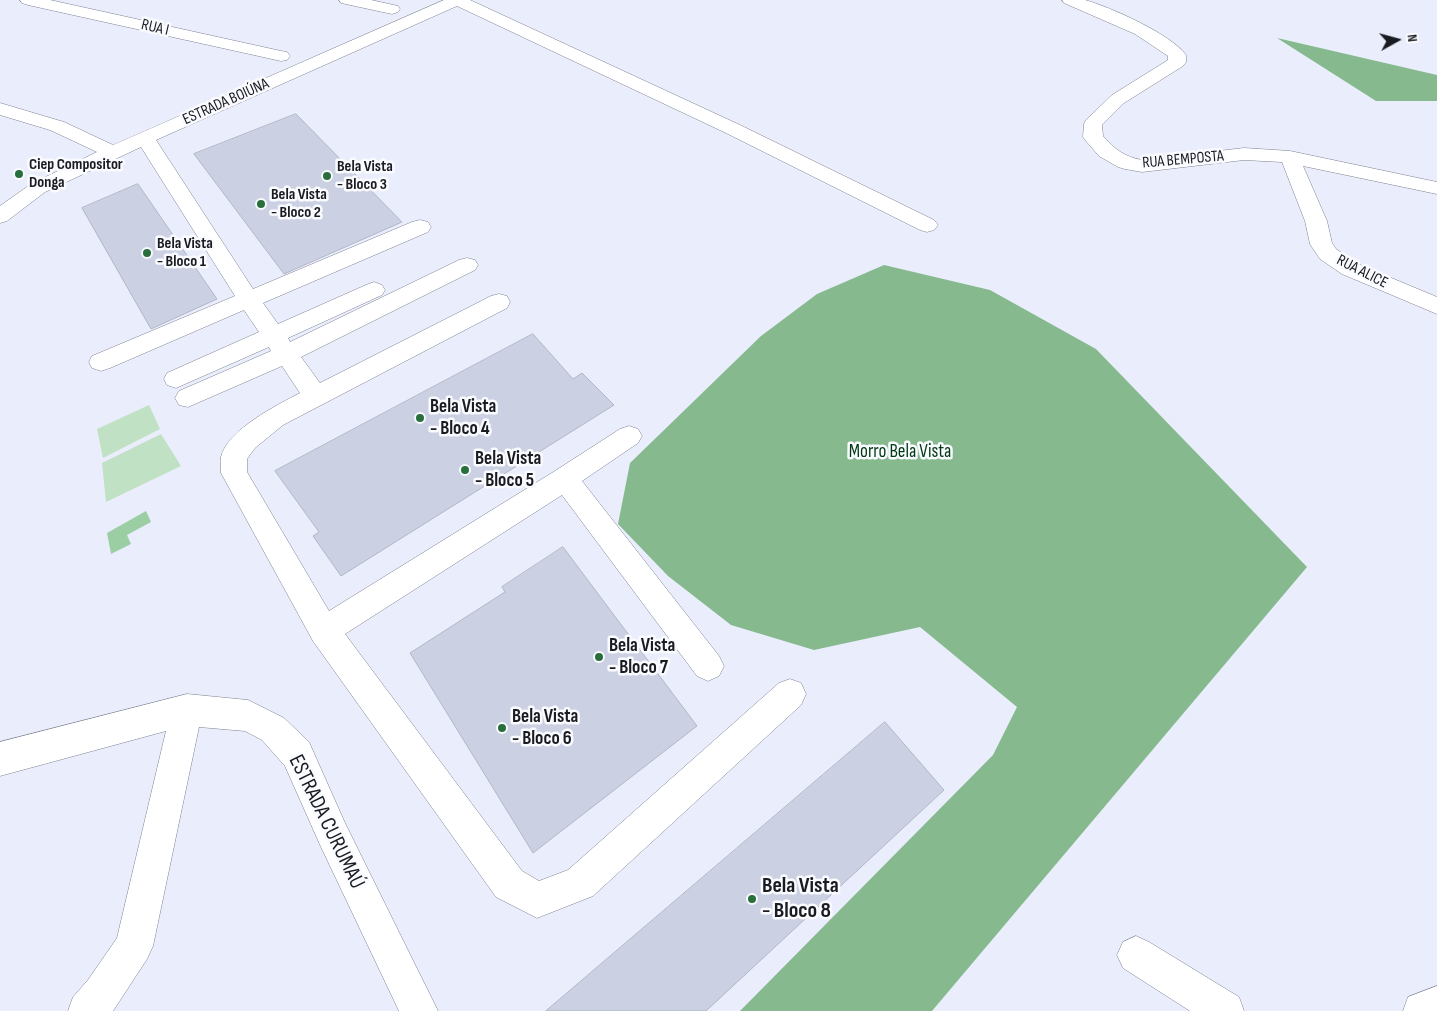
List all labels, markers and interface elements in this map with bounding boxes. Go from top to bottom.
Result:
north arrow [1372,15,1422,65]
street label: RUA I [139,16,171,40]
text: N [1403,33,1421,43]
street label: ESTRADA BOIÚNA [180,74,272,130]
street label: RUA BEMPOSTA [1141,147,1225,173]
place label: Ciep Compositor Donga [29,155,123,193]
place label: Bela Vista - Bloco 3 [337,157,393,195]
marker: Ciep Compositor Donga [13,168,25,180]
marker: Bela Vista - Bloco 3 [321,170,333,182]
place label: Bela Vista - Bloco 2 [271,185,327,223]
marker: Bela Vista - Bloco 2 [255,198,267,210]
place label: Bela Vista - Bloco 1 [157,234,213,272]
marker: Bela Vista - Bloco 1 [141,247,153,259]
street label: RUA ALICE [1333,251,1391,293]
place label: Bela Vista - Bloco 4 [430,396,496,440]
marker: Bela Vista - Bloco 4 [414,412,426,424]
park label: Morro Bela Vista [849,441,951,463]
place label: Bela Vista - Bloco 5 [475,448,541,492]
marker: Bela Vista - Bloco 5 [459,464,471,476]
place label: Bela Vista - Bloco 7 [609,635,675,679]
marker: Bela Vista - Bloco 7 [593,651,605,663]
place label: Bela Vista - Bloco 6 [512,706,578,750]
marker: Bela Vista - Bloco 6 [496,722,508,734]
street label: ESTRADA CURUMAÚ [282,751,370,893]
place label: Bela Vista - Bloco 8 [762,873,839,924]
marker: Bela Vista - Bloco 8 [746,893,758,905]

